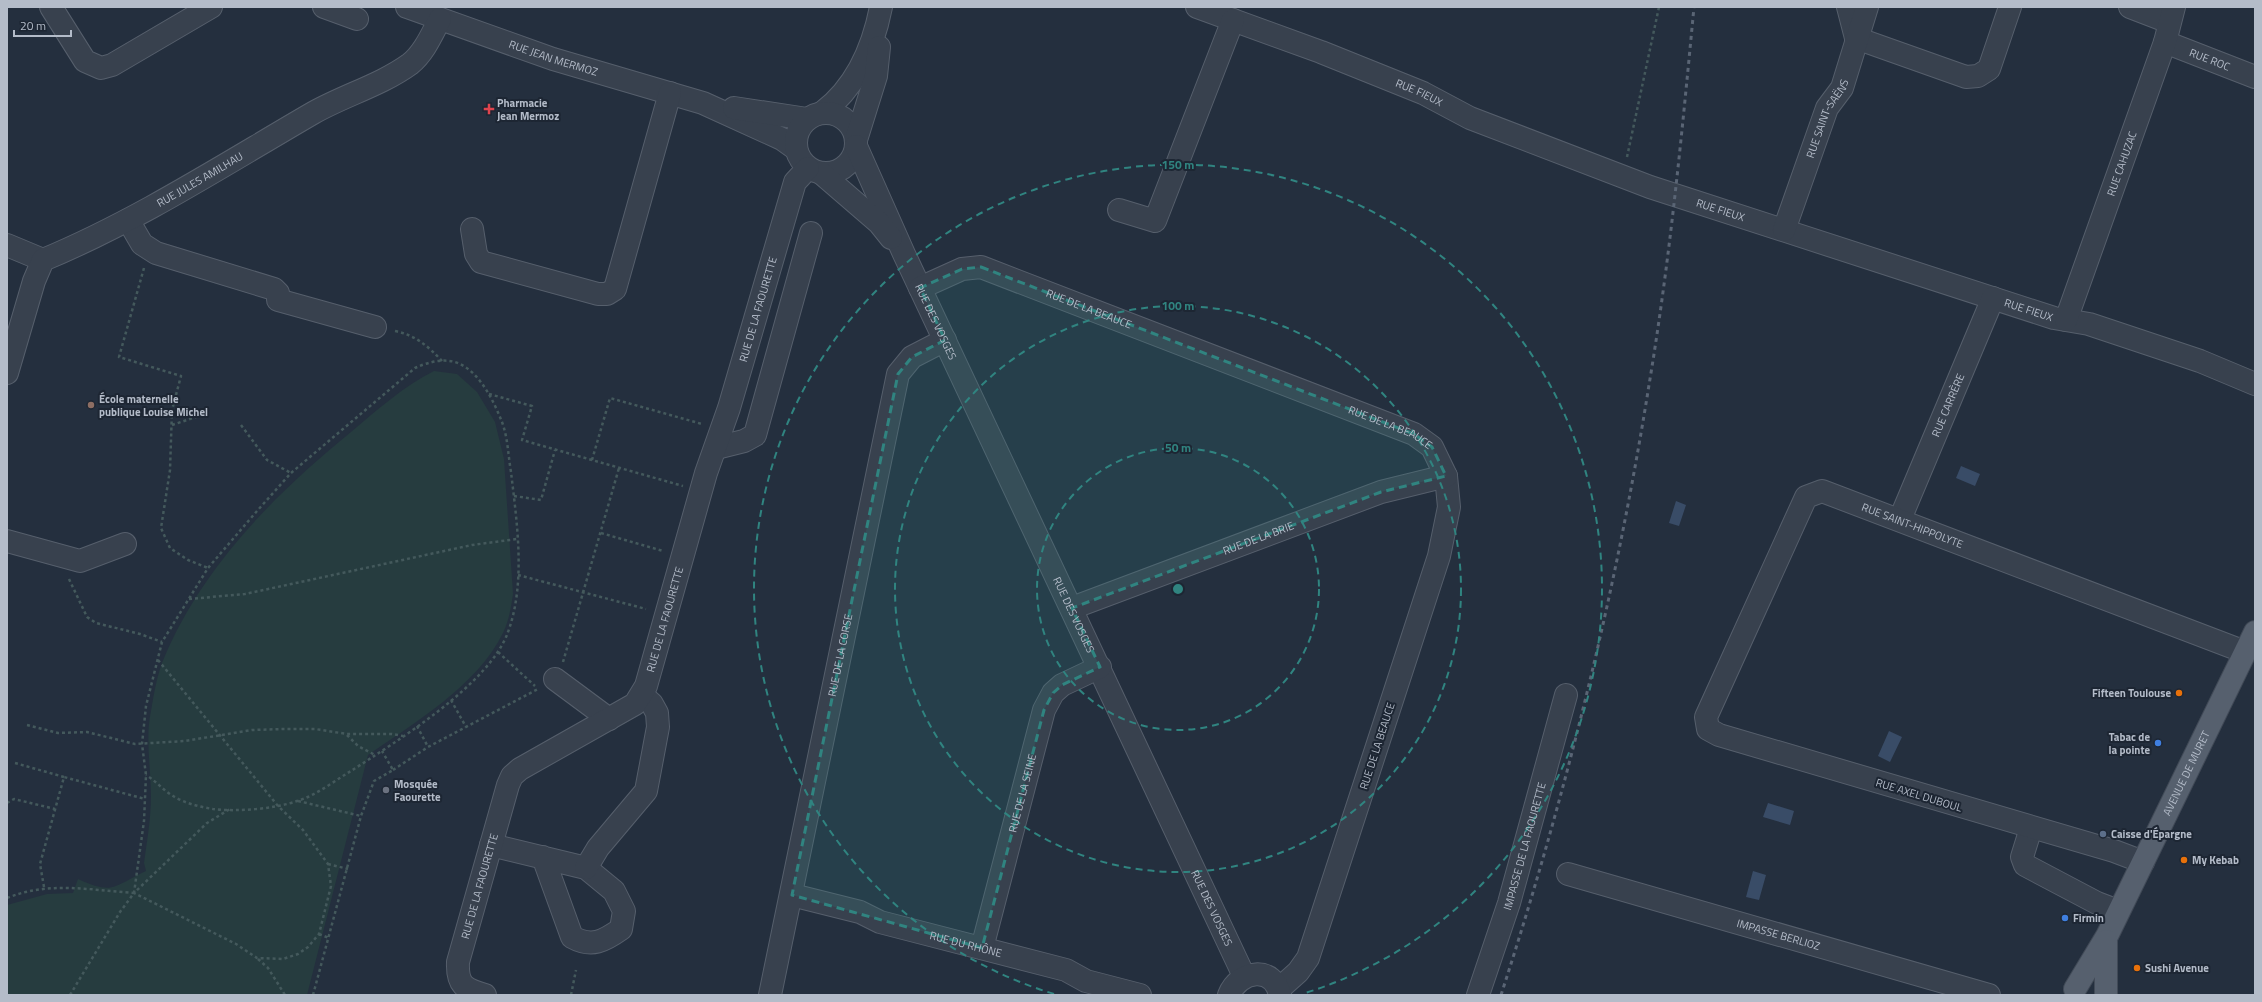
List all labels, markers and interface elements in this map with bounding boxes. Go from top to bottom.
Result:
scale bar [14,12,71,38]
text: 20 m [20,16,46,35]
street label: RUE JEAN MERMOZ [507,36,600,80]
street label: RUE ROC [2187,44,2232,75]
street label: RUE FIEUX [1393,75,1446,110]
street label: RUE SAINT-SAËNS [1802,77,1852,160]
place label: Pharmacie Jean Mermoz [497,95,559,124]
marker: Pharmacie Jean Mermoz [484,104,494,114]
street label: RUE CAHUZAC [2103,129,2141,198]
street label: RUE JULES AMILHAU [154,148,246,211]
text: 150 m [1162,155,1194,174]
street label: RUE FIEUX [1694,195,1747,225]
street label: RUE DE LA FAOURETTE [735,255,781,364]
street label: RUE DES VOSGES [911,281,961,362]
street label: RUE DE LA BEAUCE [1044,285,1134,332]
street label: RUE FIEUX [2002,294,2055,325]
text: 100 m [1162,296,1194,315]
street label: RUE CARRÈRE [1928,371,1968,439]
place label: École maternelle publique Louise Michel [99,391,208,420]
marker: École maternelle publique Louise Michel [86,400,96,410]
street label: RUE DE LA BEAUCE [1346,401,1436,453]
text: 50 m [1165,438,1191,457]
street label: RUE SAINT-HIPPOLYTE [1859,499,1966,552]
street label: RUE DE LA BRIE [1221,517,1296,559]
street label: RUE DE LA FAOURETTE [642,565,687,674]
street label: RUE DES VOSGES [1049,574,1099,655]
centre of rings [1171,582,1185,596]
street label: RUE DE LA CORSE [824,612,856,698]
place label: Fifteen Toulouse [2092,685,2171,701]
marker: Fifteen Toulouse [2174,688,2184,698]
street label: RUE DE LA BEAUCE [1355,700,1399,792]
street label: AVENUE DE MURET [2159,728,2214,818]
place label: Tabac de la pointe [2109,729,2150,758]
marker: Tabac de la pointe [2153,738,2163,748]
street label: RUE DE LA SEINE [1004,752,1040,834]
street label: RUE AXEL DUBOUL [1874,774,1965,816]
place label: Mosquée Faourette [394,776,441,805]
street label: IMPASSE DE LA FAOURETTE [1499,781,1550,912]
marker: Mosquée Faourette [381,785,391,795]
place label: Caisse d'Épargne [2111,826,2192,842]
marker: Caisse d'Épargne [2098,829,2108,839]
street label: RUE DE LA FAOURETTE [457,832,502,941]
place label: My Kebab [2192,852,2239,868]
marker: My Kebab [2179,855,2189,865]
street label: RUE DES VOSGES [1187,867,1237,949]
place label: Firmin [2073,910,2104,926]
marker: Firmin [2060,913,2070,923]
street label: IMPASSE BERLIOZ [1735,915,1822,954]
street label: RUE DU RHÔNE [928,927,1004,961]
place label: Sushi Avenue [2145,960,2209,976]
marker: Sushi Avenue [2132,963,2142,973]

